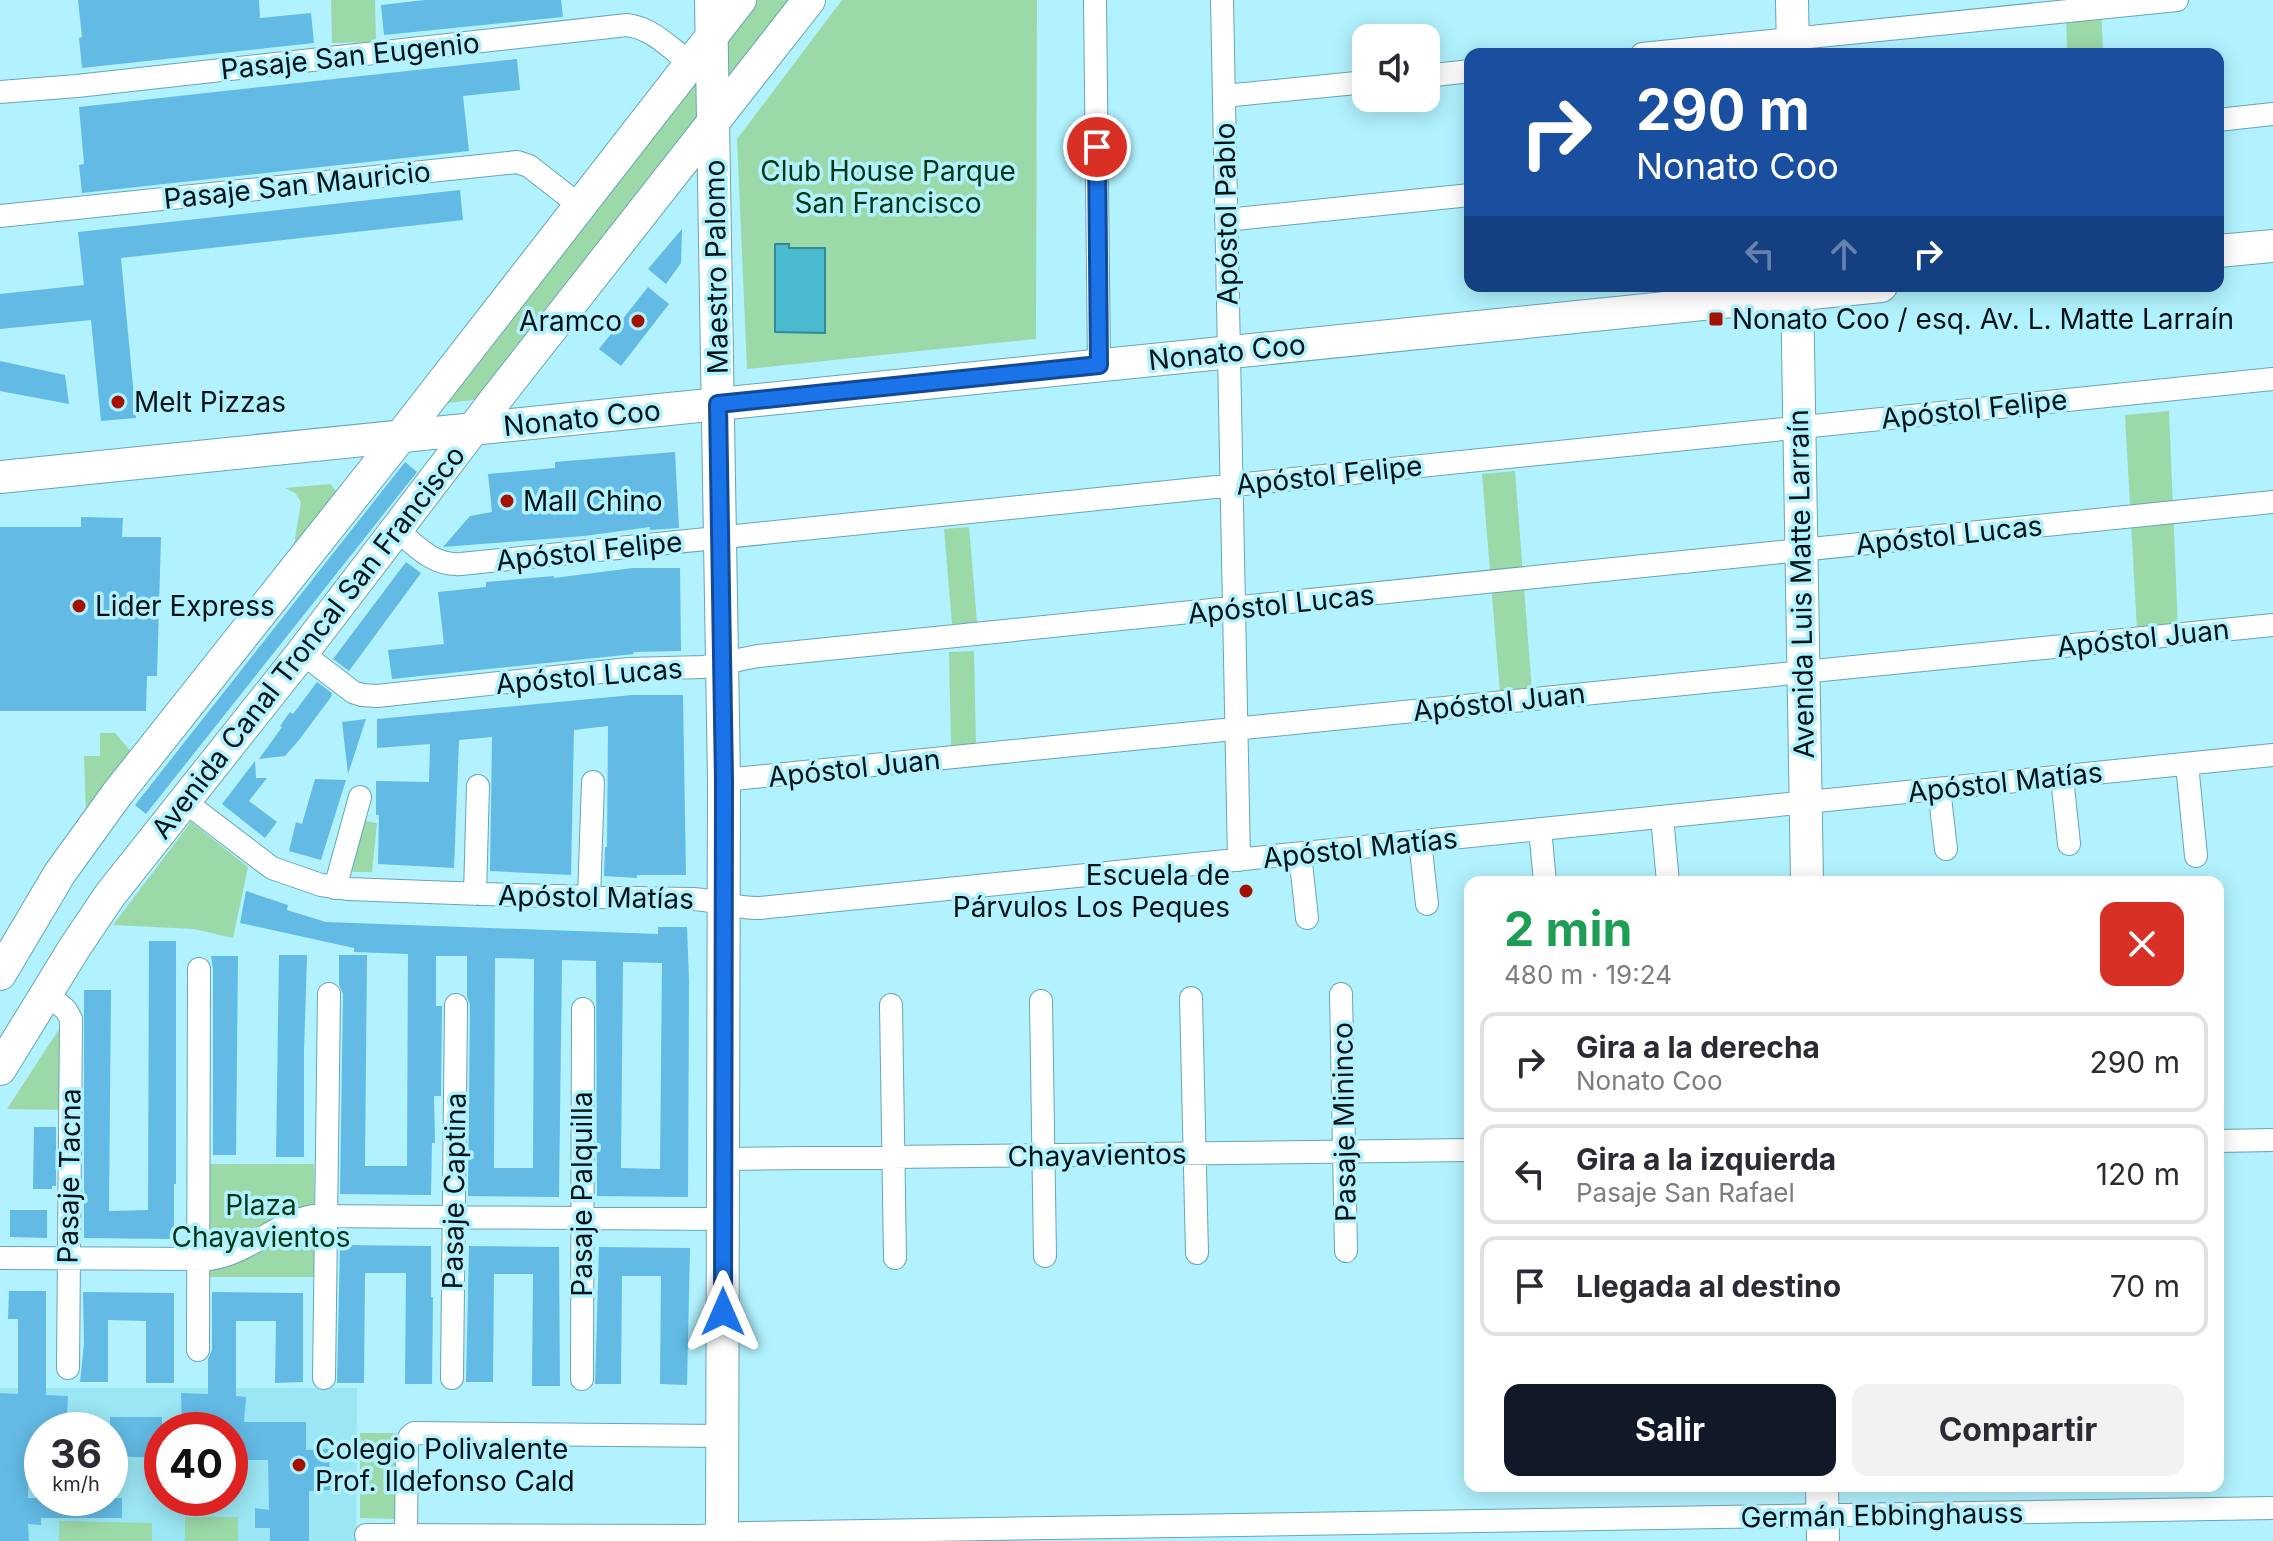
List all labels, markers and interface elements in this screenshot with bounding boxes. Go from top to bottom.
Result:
map controls [1352,24,1440,112]
button: sound [1352,24,1440,112]
street label: Pasaje San Eugenio [219,25,481,87]
text: 290 m [1636,76,1810,144]
icon: right [1504,80,1608,184]
pin [1063,113,1131,181]
street label: Apóstol Pablo [1207,122,1245,306]
icon: arrive [1075,125,1119,169]
text: Nonato Coo [1636,144,1839,188]
street label: Pasaje San Mauricio [162,154,432,216]
park label: Club House Parque San Francisco [760,154,1016,220]
street label: Maestro Palomo [697,159,735,375]
icon: left [1738,232,1782,276]
icon: ahead [1822,232,1866,276]
icon: right [1906,232,1950,276]
place label: Nonato Coo / esq. Av. L. Matte Larraín [1732,302,2234,336]
place label: Aramco [519,304,622,338]
marker: Nonato Coo / esq. Av. L. Matte Larraín [1707,310,1725,328]
marker: Aramco [629,312,647,330]
street label: Nonato Coo [1147,327,1307,377]
street label: Apóstol Felipe [1879,382,2069,436]
place label: Melt Pizzas [134,385,286,419]
marker: Melt Pizzas [109,393,127,411]
street label: Nonato Coo [502,393,662,443]
street label: Avenida Luis Matte Larraín [1781,409,1821,759]
street label: Avenida Canal Troncal San Francisco [144,439,472,845]
street label: Apóstol Felipe [1234,448,1424,502]
place label: Mall Chino [523,484,663,518]
marker: Mall Chino [498,492,516,510]
street label: Apóstol Lucas [1854,508,2044,562]
street label: Apóstol Felipe [494,524,684,578]
street label: Apóstol Lucas [1186,577,1376,631]
place label: Lider Express [95,589,275,623]
marker: Lider Express [70,597,88,615]
street label: Apóstol Juan [2055,612,2231,664]
street label: Apóstol Lucas [494,651,684,701]
street label: Apóstol Juan [1411,676,1587,728]
street label: Apóstol Juan [766,742,942,794]
street label: Apóstol Matías [1906,755,2104,809]
street label: Apóstol Matías [1261,821,1459,875]
place label: Escuela de Párvulos Los Peques [953,858,1230,924]
street label: Apóstol Matías [498,878,694,916]
marker: Escuela de Párvulos Los Peques [1237,882,1255,900]
text: 2 min [1504,899,1632,958]
button: close [2100,902,2184,986]
text: 480 m · 19:24 [1504,959,1672,990]
street label: Pasaje Mininco [1325,1022,1363,1222]
text: Gira a la derecha [1576,1029,1820,1065]
icon: right [1508,1040,1552,1084]
text: 290 m [2089,1044,2180,1080]
text: Nonato Coo [1576,1065,1722,1096]
street label: Pasaje Tacna [50,1088,88,1264]
street label: Pasaje Palquilla [565,1091,599,1297]
street label: Pasaje Captina [435,1092,473,1290]
street label: Chayavientos [1007,1136,1187,1174]
text: Gira a la izquierda [1576,1141,1836,1177]
icon: left [1508,1152,1552,1196]
text: 120 m [2096,1156,2180,1192]
text: Pasaje San Rafael [1576,1177,1795,1208]
park label: Plaza Chayavientos [171,1188,351,1254]
icon: arrive [1508,1264,1552,1308]
text: Llegada al destino [1576,1268,1841,1304]
text: 70 m [2110,1268,2180,1304]
position arrow [681,1270,765,1354]
button: Salir [1504,1384,1836,1476]
button: Compartir [1852,1384,2184,1476]
speed limit sign: 40 [144,1412,248,1516]
text: 36 [50,1429,102,1478]
place label: Colegio Polivalente Prof. Ildefonso Cald [315,1432,575,1498]
marker: Colegio Polivalente Prof. Ildefonso Cald [290,1456,308,1474]
text: km/h [52,1472,100,1496]
street label: Germán Ebbinghauss [1740,1496,2024,1534]

